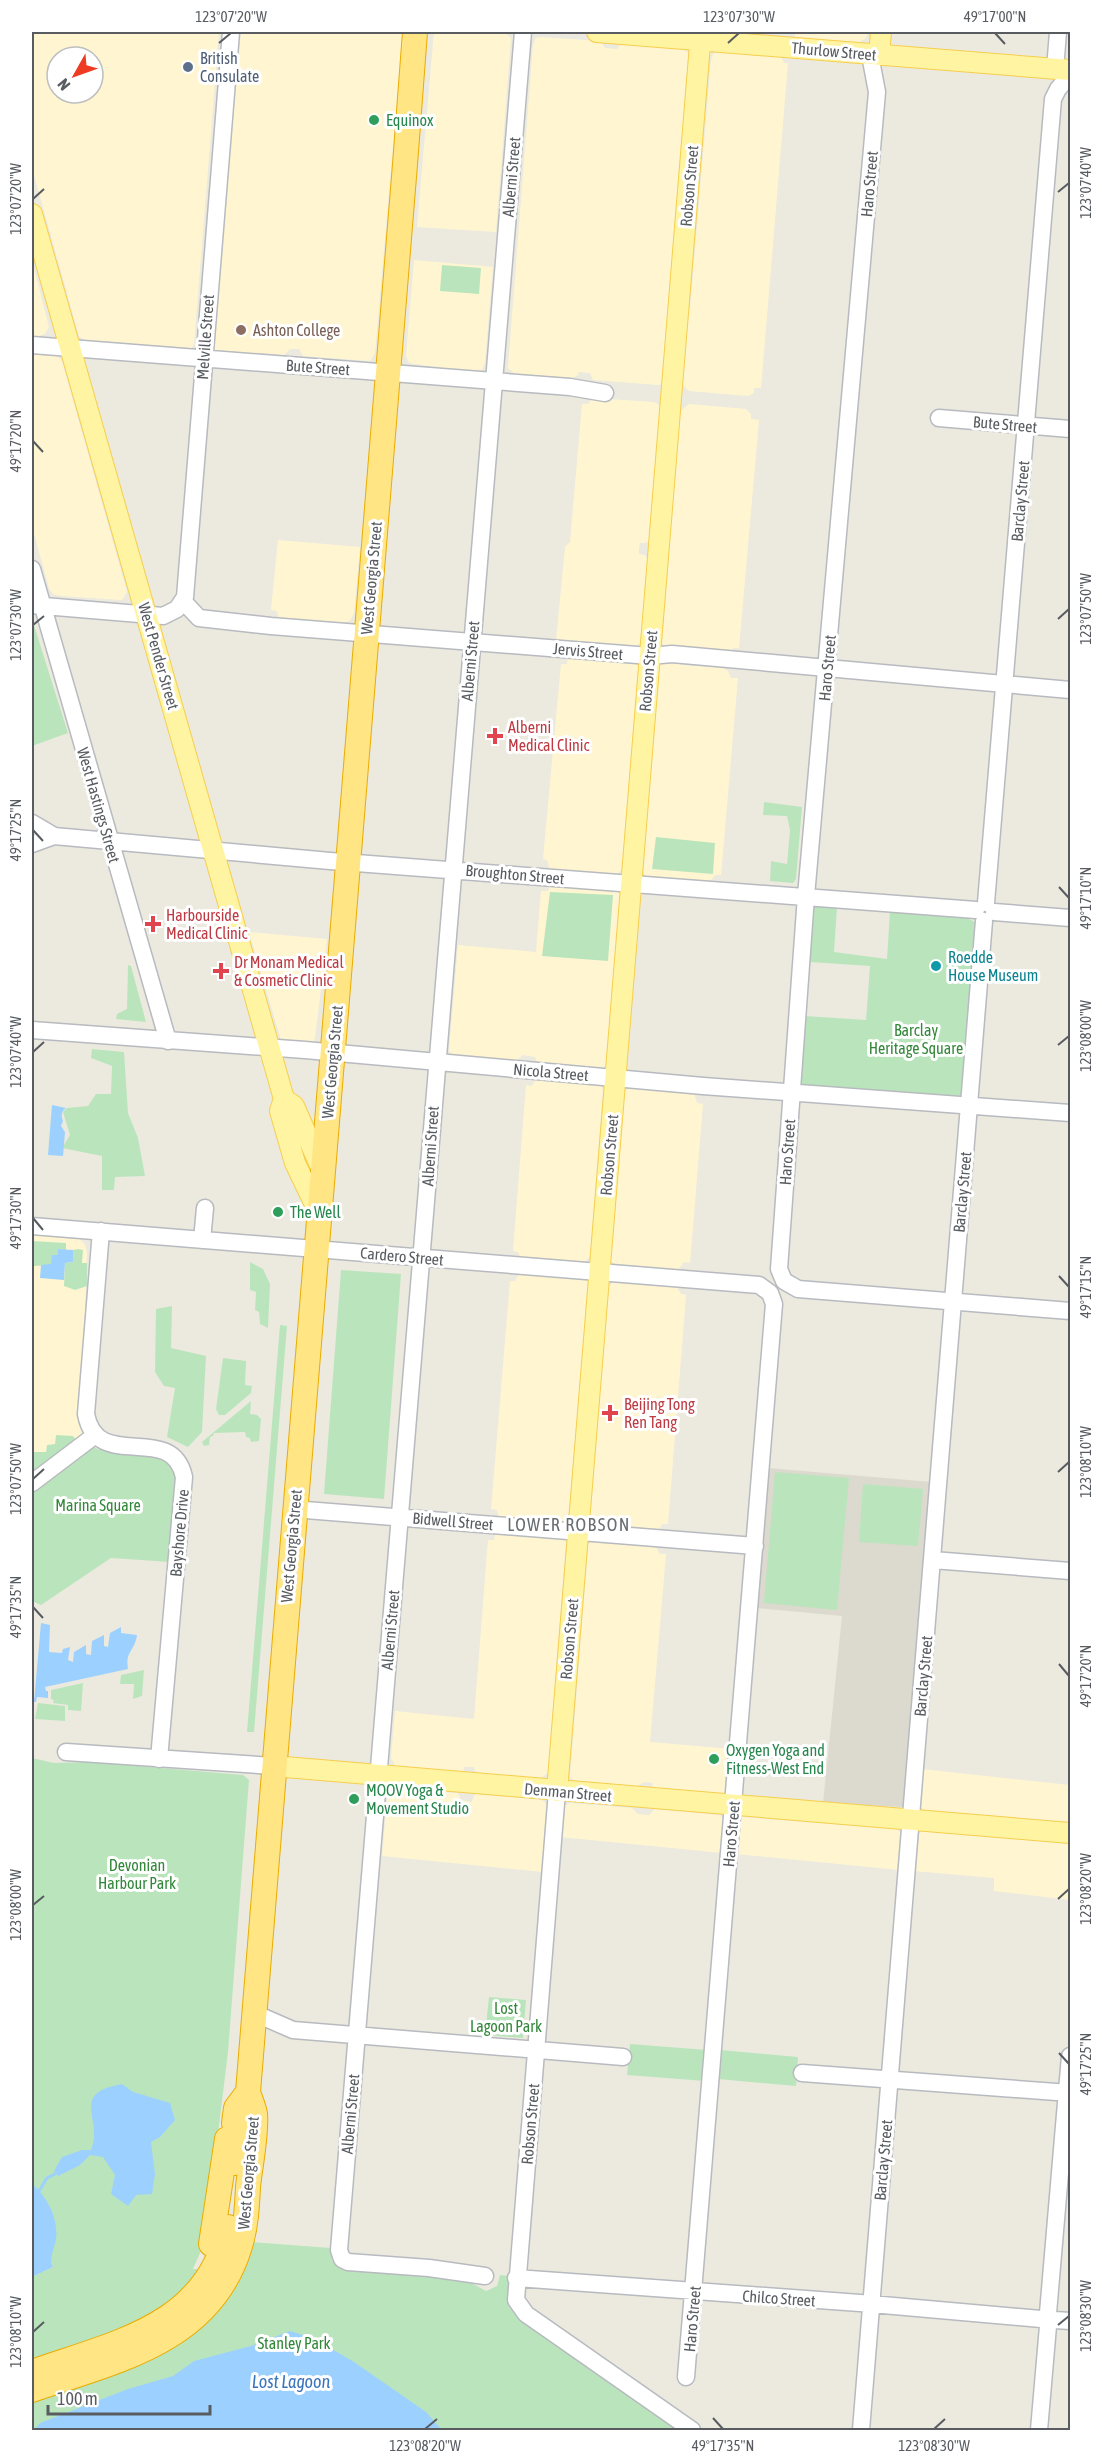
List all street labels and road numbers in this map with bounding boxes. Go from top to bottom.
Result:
street label: Thurlow Street [791,38,878,64]
street label: Alberni Street [499,136,524,218]
street label: Robson Street [676,144,702,227]
street label: Haro Street [857,150,881,218]
street label: Melville Street [193,293,217,380]
street label: Bute Street [285,356,351,378]
street label: Bute Street [972,412,1038,436]
street label: Barclay Street [1007,459,1034,542]
street label: West Georgia Street [357,520,386,635]
street label: West Pender Street [135,600,183,712]
street label: Alberni Street [458,620,483,702]
street label: Robson Street [635,629,661,712]
street label: Haro Street [815,634,839,702]
street label: Jervis Street [552,639,624,663]
street label: West Hastings Street [73,745,124,865]
street label: Broughton Street [465,861,566,888]
street label: West Georgia Street [318,1004,347,1119]
street label: Nicola Street [513,1060,590,1084]
street label: Alberni Street [418,1105,442,1187]
street label: Robson Street [596,1113,622,1196]
street label: Haro Street [776,1118,798,1186]
street label: Barclay Street [949,1150,976,1233]
street label: Cardero Street [359,1243,445,1269]
street label: Bayshore Drive [166,1488,193,1578]
street label: West Georgia Street [277,1488,306,1603]
street label: Bidwell Street [412,1508,495,1534]
street label: Alberni Street [378,1589,403,1671]
street label: Robson Street [556,1597,582,1680]
street label: Barclay Street [910,1634,937,1717]
street label: Denman Street [523,1779,613,1805]
street label: Haro Street [719,1800,743,1868]
street label: Alberni Street [338,2073,363,2155]
street label: Robson Street [517,2082,543,2165]
street label: West Georgia Street [234,2115,263,2230]
street label: Barclay Street [870,2118,897,2201]
street label: Haro Street [680,2285,704,2353]
street label: Chilco Street [742,2286,817,2310]

